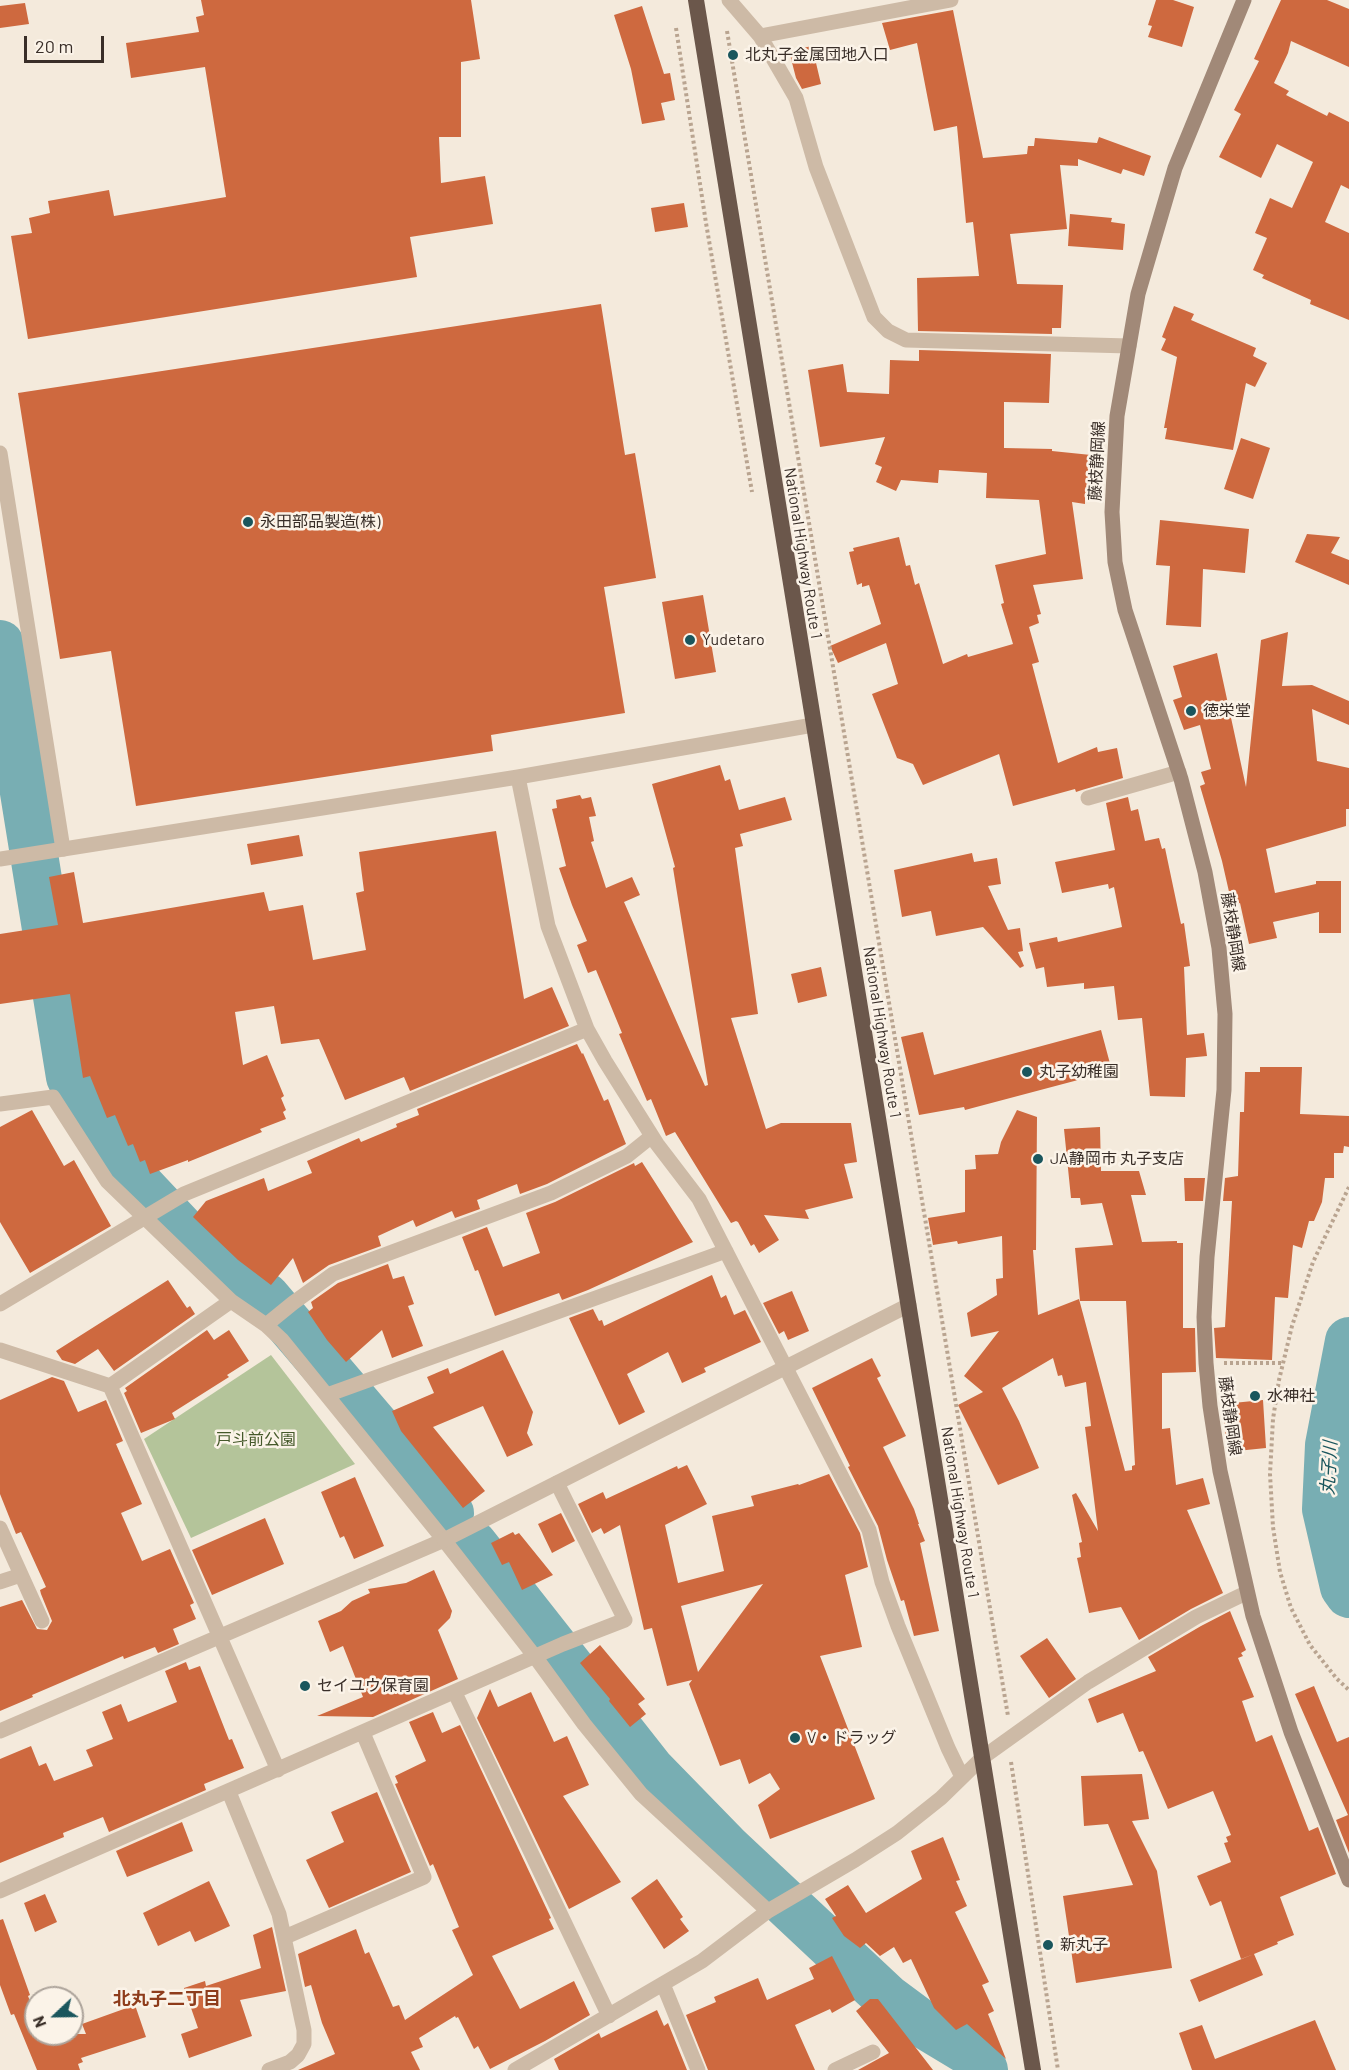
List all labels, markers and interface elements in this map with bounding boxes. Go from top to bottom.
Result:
scale bar [27,24,106,62]
text: 20 m [35,35,73,57]
place label: 北丸子金属団地入口 [745,45,889,65]
marker: 北丸子金属団地入口 [726,48,740,62]
street label: 藤枝静岡線 [1085,421,1109,501]
street label: National Highway Route 1 [780,466,826,640]
place label: 永田部品製造(株) [260,512,380,532]
marker: 永田部品製造(株) [241,515,255,529]
place label: Yudetaro [702,630,765,650]
marker: Yudetaro [683,633,697,647]
place label: 徳栄堂 [1203,701,1251,721]
marker: 徳栄堂 [1184,704,1198,718]
street label: 藤枝静岡線 [1217,891,1249,973]
street label: National Highway Route 1 [859,945,905,1119]
place label: 丸子幼稚園 [1039,1062,1119,1082]
marker: 丸子幼稚園 [1020,1065,1034,1079]
place label: JA静岡市 丸子支店 [1050,1149,1184,1169]
marker: JA静岡市 丸子支店 [1031,1152,1045,1166]
street label: 藤枝静岡線 [1215,1375,1245,1457]
place label: 水神社 [1267,1386,1315,1406]
marker: 水神社 [1248,1389,1262,1403]
street label: National Highway Route 1 [937,1425,983,1599]
park label: 戸斗前公園 [216,1430,296,1450]
water label: 丸子川 [1317,1440,1341,1496]
place label: セイユウ保育園 [317,1676,429,1696]
marker: セイユウ保育園 [298,1679,312,1693]
place label: V・ドラッグ [807,1728,896,1748]
marker: V・ドラッグ [788,1731,802,1745]
place label: 新丸子 [1060,1935,1108,1955]
marker: 新丸子 [1041,1938,1055,1952]
north arrow [24,1986,84,2046]
district label: 北丸子二丁目 [113,1988,221,2010]
text: N [28,2014,50,2031]

